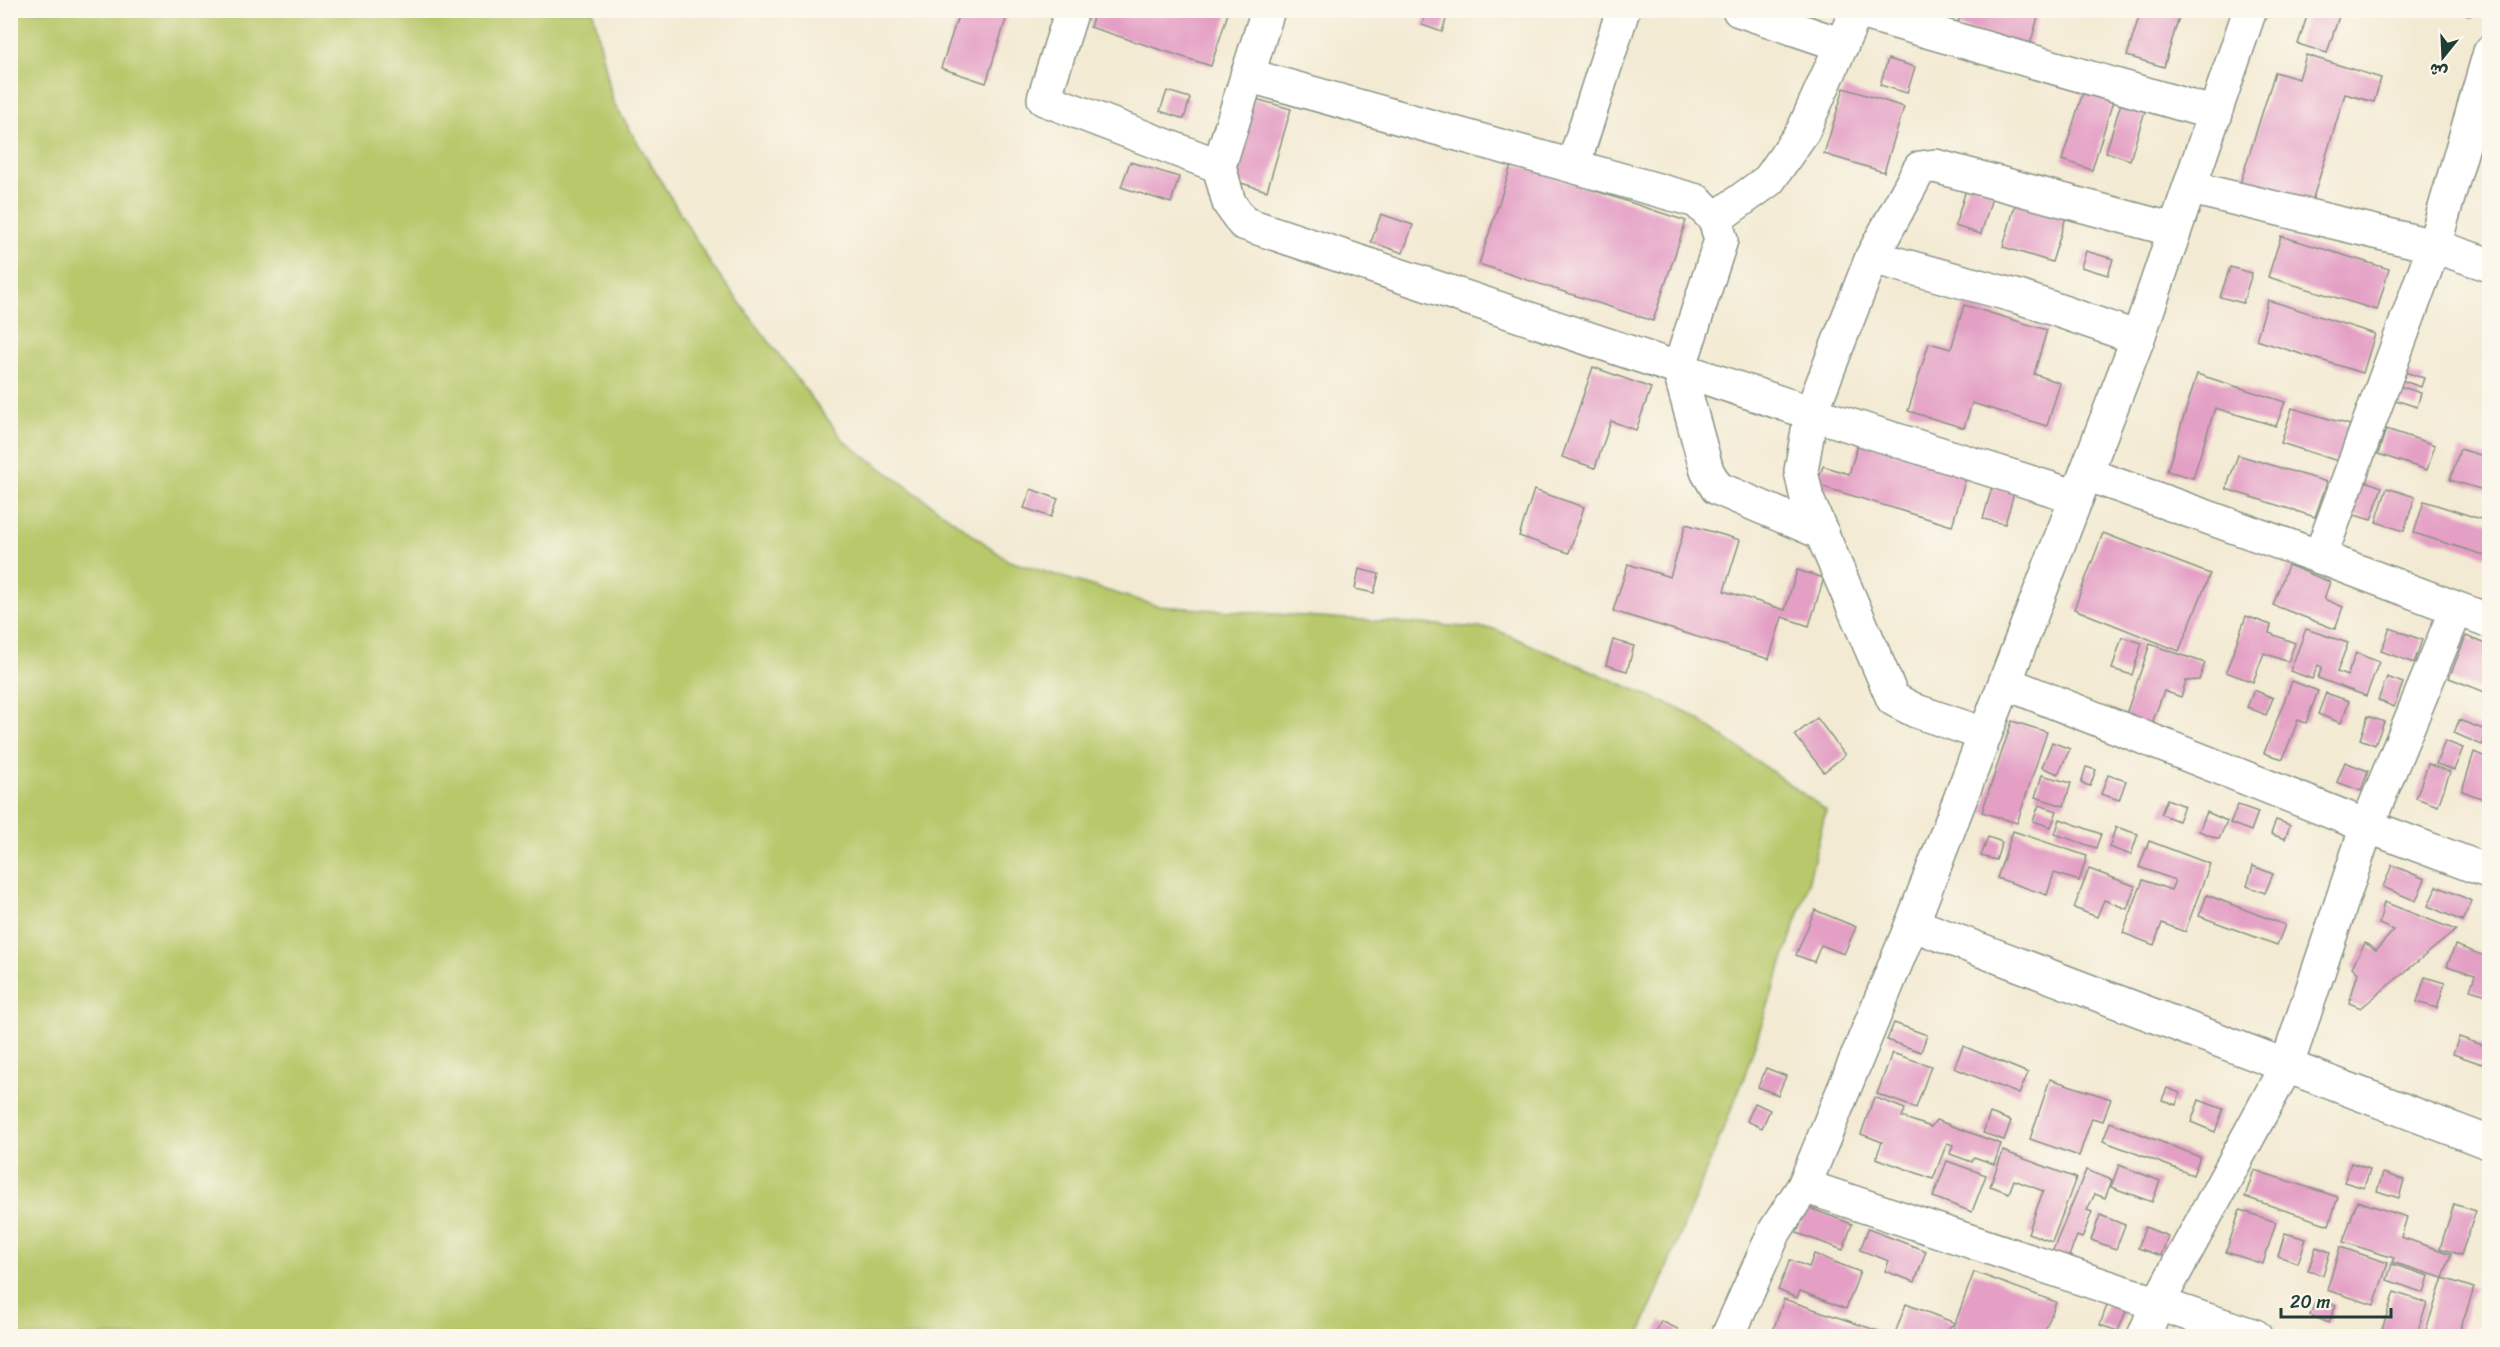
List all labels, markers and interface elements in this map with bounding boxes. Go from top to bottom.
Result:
north arrow [2413,27,2473,87]
text: ش [2426,54,2451,87]
scale bar [2281,1281,2390,1319]
text: 20 m [2290,1286,2330,1318]

